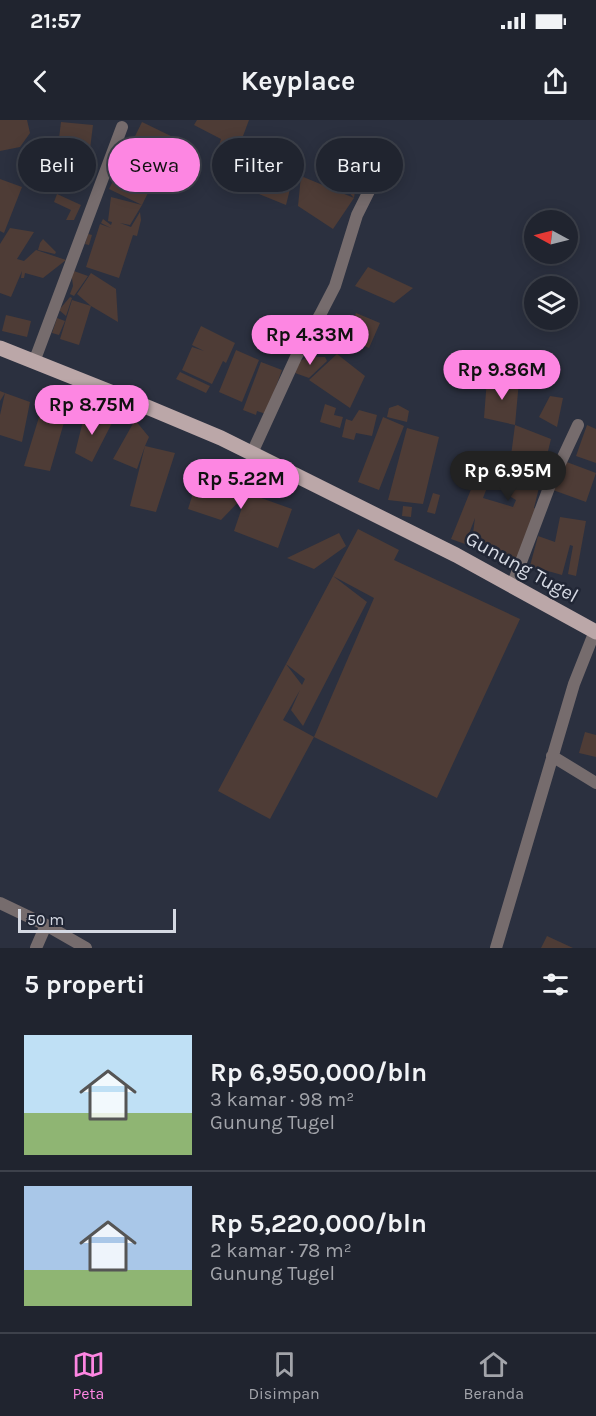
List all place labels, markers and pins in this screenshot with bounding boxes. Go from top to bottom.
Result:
pin: Rp 4.33M [248,315,372,366]
pin: Rp 9.86M [440,350,564,401]
pin: Rp 8.75M [30,385,154,436]
pin: Rp 6.95M [446,451,570,502]
pin: Rp 5.22M [179,459,303,510]

